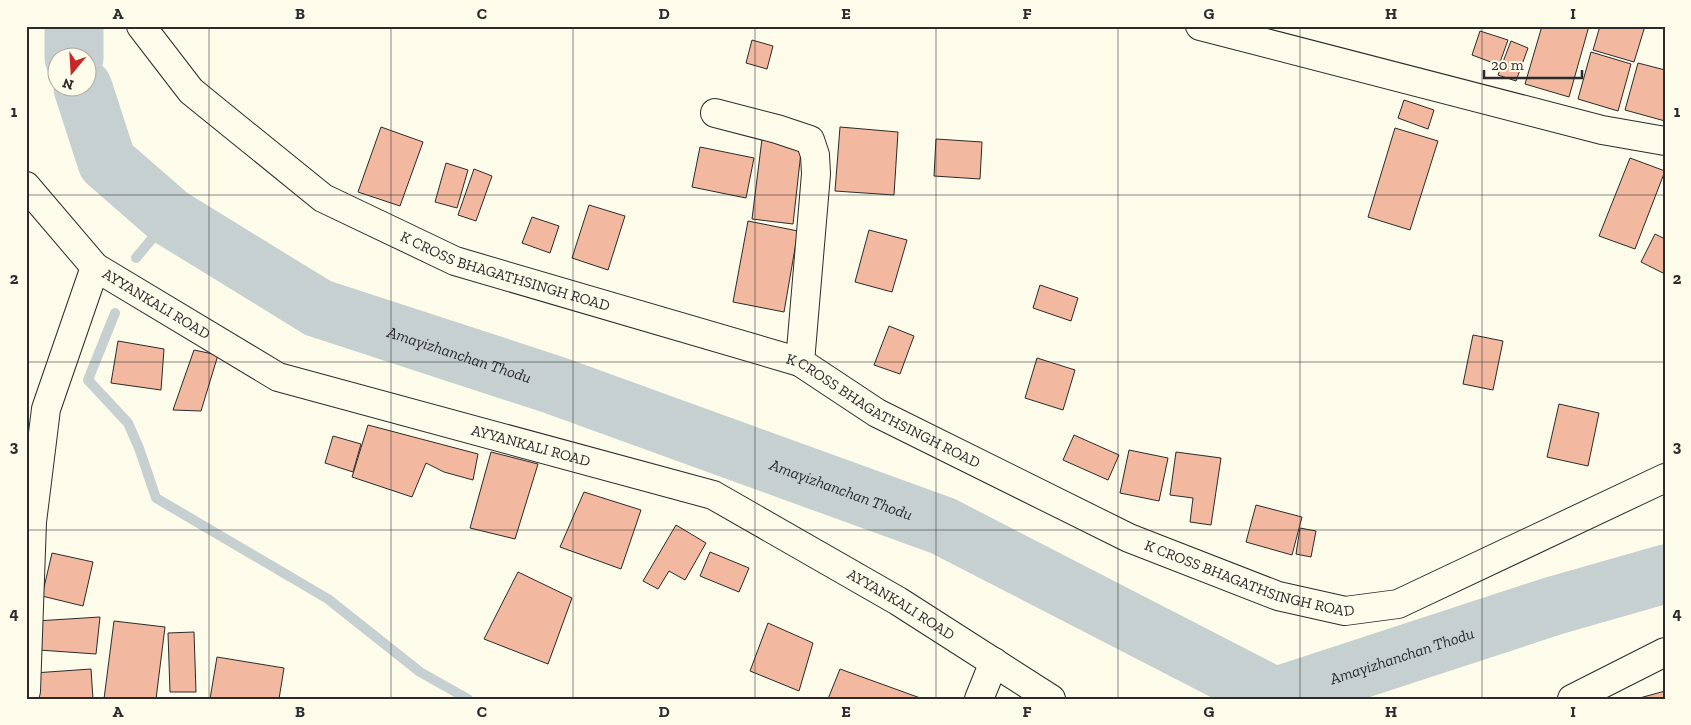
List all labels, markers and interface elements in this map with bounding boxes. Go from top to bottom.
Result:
text: A [113,4,124,23]
text: B [295,4,305,23]
text: C [477,4,487,23]
text: D [658,4,670,23]
text: E [841,4,851,23]
text: F [1022,4,1032,23]
text: G [1204,4,1215,23]
text: H [1385,4,1397,23]
text: I [1570,4,1576,23]
north arrow [48,48,98,98]
scale bar [1484,48,1581,80]
text: 20 m [1491,56,1524,74]
text: N [60,74,76,94]
text: 1 [11,102,18,121]
text: 1 [1674,102,1681,121]
street label: K CROSS BHAGATHSINGH ROAD [398,227,612,315]
street label: AYYANKALI ROAD [99,265,213,343]
text: 2 [10,269,19,288]
text: 2 [1673,269,1682,288]
water label: Amayizhanchan Thodu [384,321,534,387]
street label: K CROSS BHAGATHSINGH ROAD [784,349,983,472]
street label: AYYANKALI ROAD [469,421,592,470]
text: 3 [10,437,19,456]
text: 3 [1673,437,1682,456]
water label: Amayizhanchan Thodu [766,454,915,524]
street label: K CROSS BHAGATHSINGH ROAD [1142,536,1355,620]
street label: AYYANKALI ROAD [844,565,958,644]
text: 4 [9,604,19,623]
text: 4 [1672,604,1682,623]
water label: Amayizhanchan Thodu [1326,623,1476,688]
text: A [113,702,124,721]
text: B [295,702,305,721]
text: C [477,702,487,721]
text: D [658,702,670,721]
text: E [841,702,851,721]
text: F [1022,702,1032,721]
text: G [1204,702,1215,721]
text: H [1385,702,1397,721]
text: I [1570,702,1576,721]

